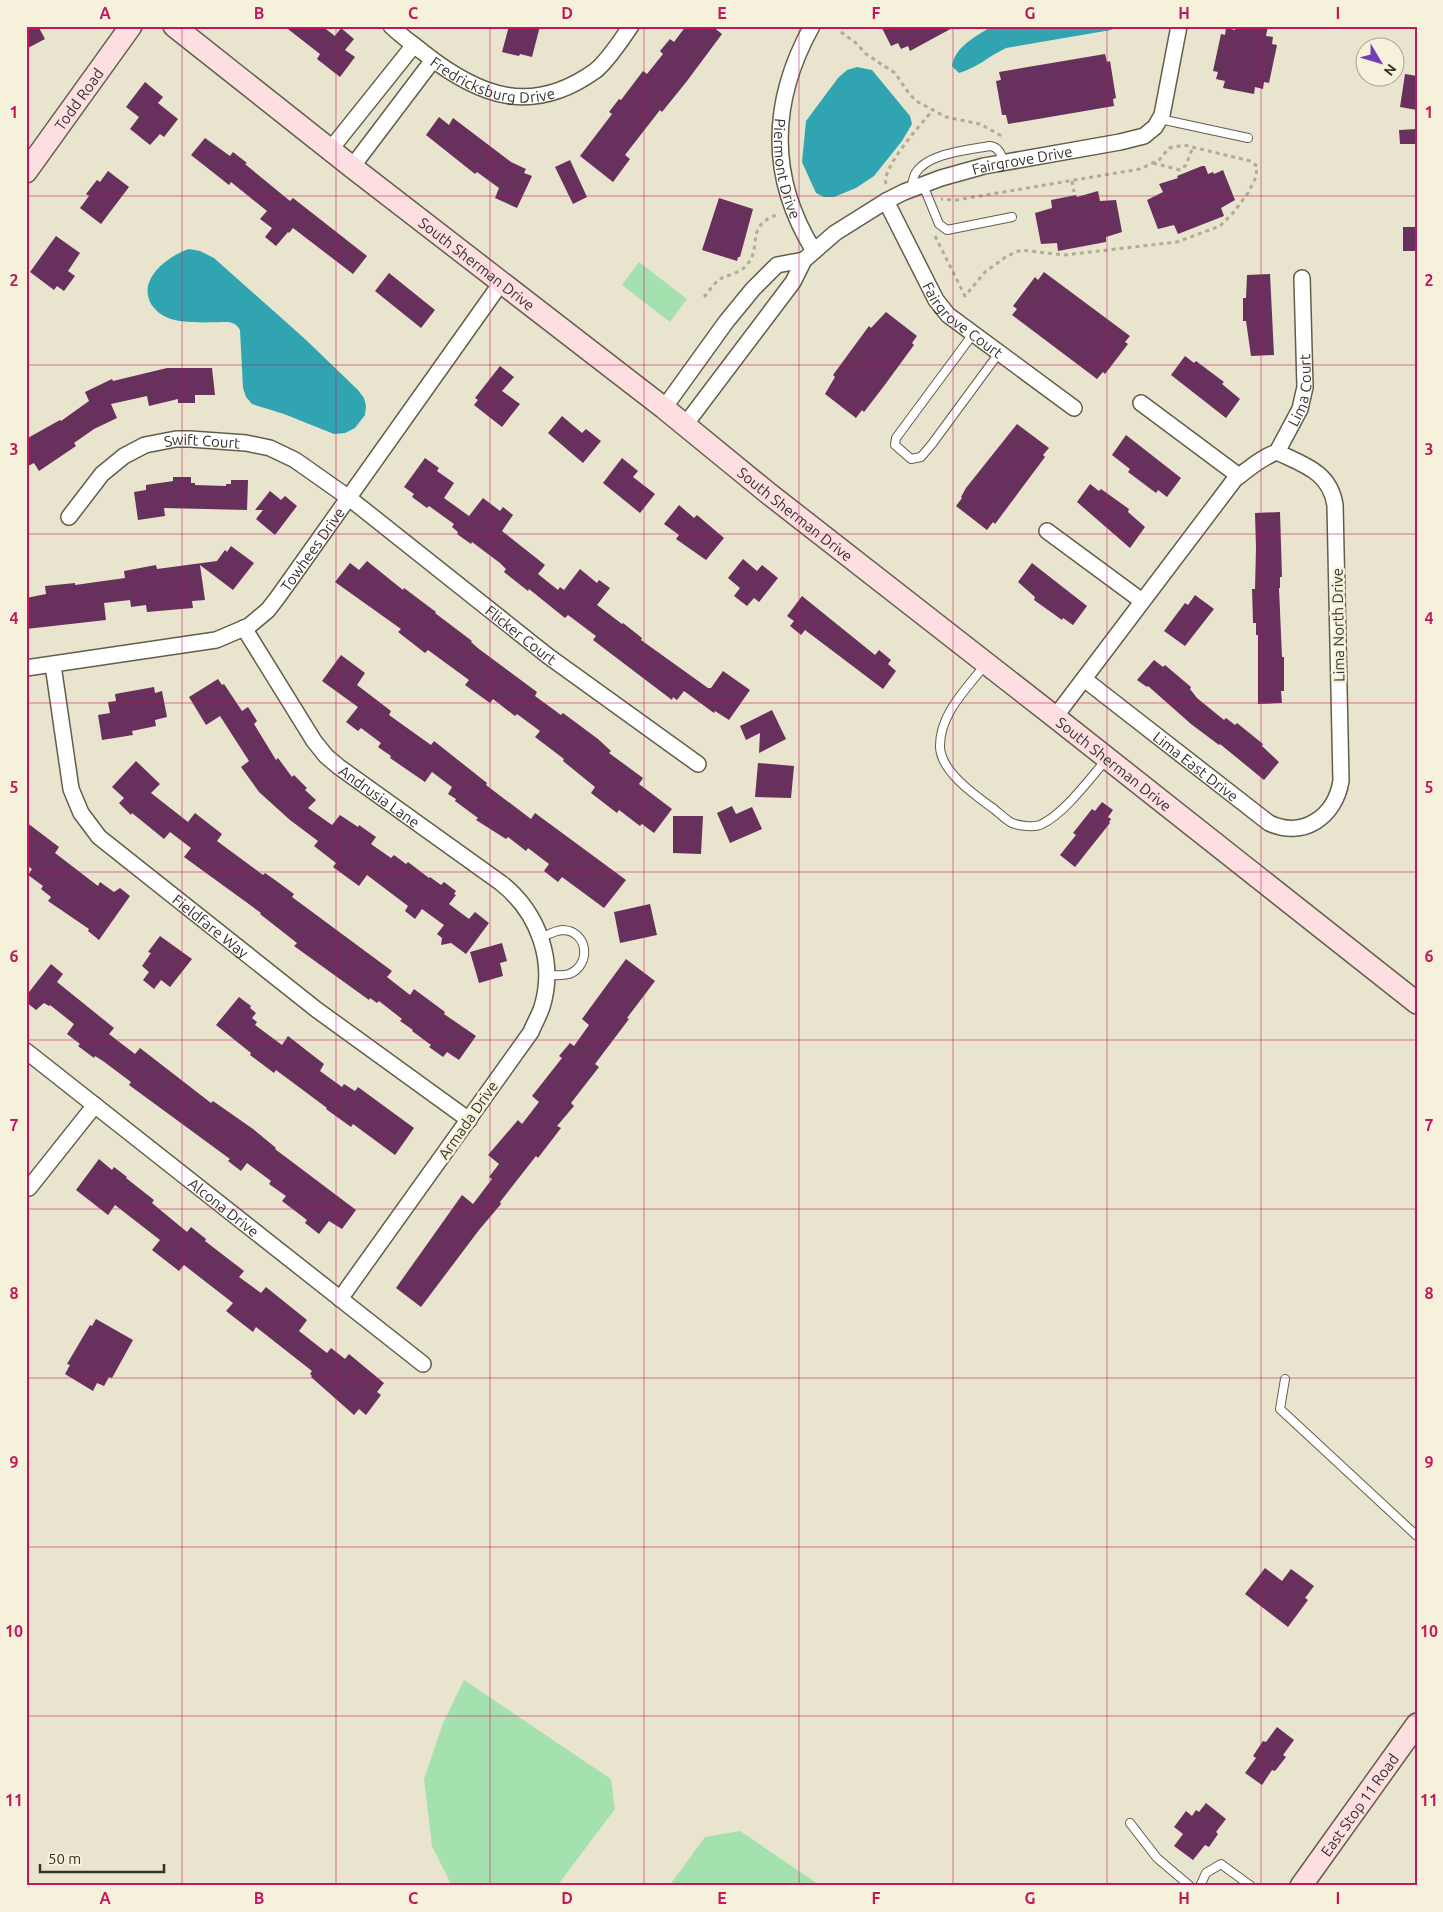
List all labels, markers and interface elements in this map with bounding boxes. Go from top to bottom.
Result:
text: A [99,4,111,22]
text: B [254,4,264,22]
text: C [408,4,418,22]
text: D [561,4,573,22]
text: E [717,4,727,22]
text: F [872,4,881,22]
text: G [1024,4,1036,22]
text: H [1178,4,1190,22]
text: I [1336,4,1340,22]
north arrow [1356,38,1406,88]
street label: Fredricksburg Drive [428,53,557,105]
text: N [1381,61,1400,79]
street label: Todd Road [51,65,106,133]
text: 1 [9,103,19,121]
text: 1 [1424,103,1434,121]
street label: Piermont Drive [771,118,804,221]
street label: Fairgrove Drive [970,142,1074,178]
street label: South Sherman Drive [416,213,538,314]
text: 2 [9,271,19,289]
text: 2 [1424,271,1434,289]
street label: Fairgrove Court [920,279,1006,361]
street label: Lima Court [1284,354,1314,429]
street label: Swift Court [163,431,241,451]
text: 3 [9,440,19,458]
text: 3 [1424,440,1434,458]
street label: South Sherman Drive [734,463,856,564]
street label: Towhees Drive [277,504,348,594]
street label: Lima North Drive [1329,568,1347,682]
street label: Flicker Court [482,601,560,668]
text: 4 [9,609,19,627]
text: 4 [1424,609,1434,627]
street label: South Sherman Drive [1053,713,1175,814]
street label: Lima East Drive [1150,728,1242,805]
street label: Andrusia Lane [336,761,423,831]
text: 5 [9,778,19,796]
text: 5 [1424,778,1434,796]
street label: Fieldfare Way [170,890,252,961]
text: 6 [9,947,19,965]
text: 6 [1424,947,1434,965]
street label: Armada Drive [435,1078,501,1162]
text: 7 [9,1116,19,1134]
text: 7 [1424,1116,1434,1134]
street label: Alcona Drive [185,1174,262,1240]
text: 8 [9,1284,19,1302]
text: 8 [1424,1284,1434,1302]
text: 9 [9,1453,19,1471]
text: 9 [1424,1453,1434,1471]
text: 10 [5,1622,23,1640]
text: 10 [1420,1622,1438,1640]
street label: East Stop 11 Road [1317,1750,1402,1859]
text: 11 [5,1791,23,1809]
text: 11 [1420,1791,1438,1809]
scale bar [40,1842,164,1874]
text: 50 m [48,1850,81,1867]
text: A [99,1889,111,1907]
text: B [254,1889,264,1907]
text: C [408,1889,418,1907]
text: D [561,1889,573,1907]
text: E [717,1889,727,1907]
text: F [872,1889,881,1907]
text: G [1024,1889,1036,1907]
text: H [1178,1889,1190,1907]
text: I [1336,1889,1340,1907]

